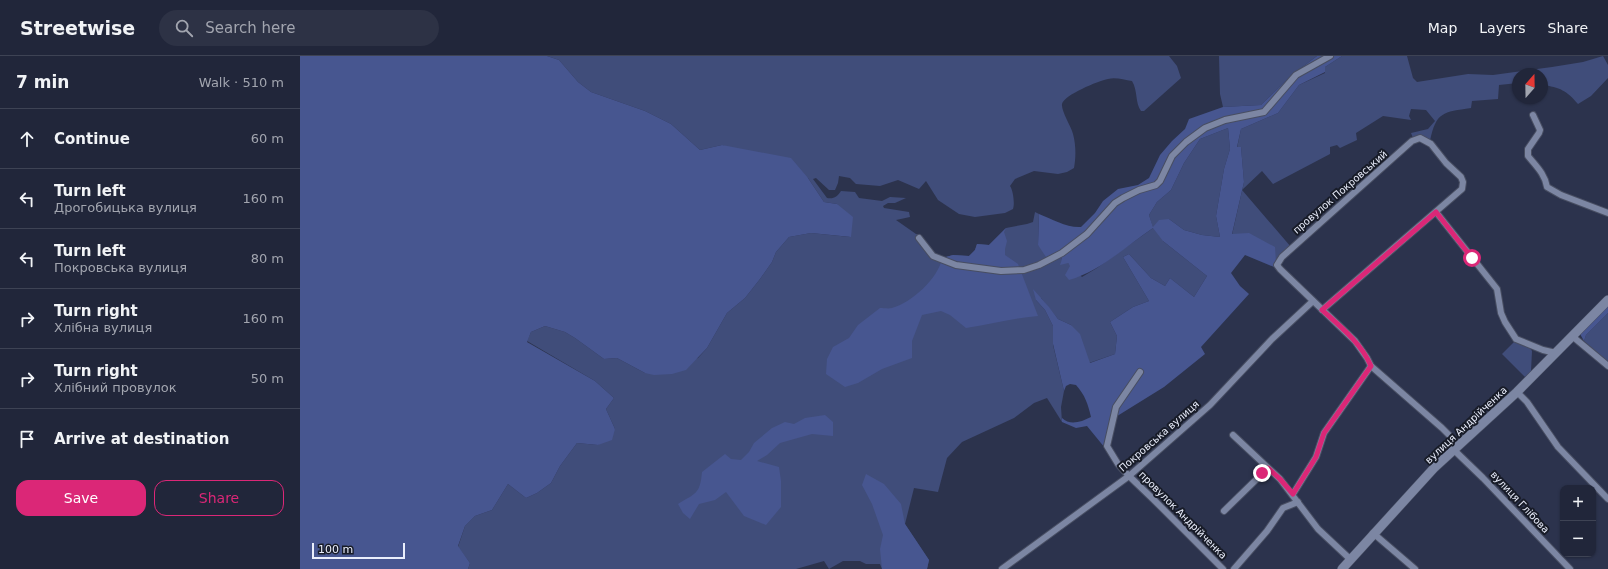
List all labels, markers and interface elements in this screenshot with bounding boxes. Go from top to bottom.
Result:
search box [159,10,439,46]
text: Streetwise [20,17,135,39]
icon: search [173,17,195,39]
text: Search here [205,19,295,37]
text: Map [1428,20,1457,36]
text: Layers [1479,20,1526,36]
text: Share [1548,20,1588,36]
north arrow [1512,68,1548,104]
text: 7 min [16,72,69,92]
text: Walk · 510 m [199,75,284,90]
icon: ahead [16,128,38,150]
text: Continue [54,130,130,148]
text: 60 m [251,131,284,146]
street label: провулок Покровський [1291,148,1389,236]
text: Turn left [54,182,126,200]
icon: left [16,188,38,210]
text: 160 m [242,191,284,206]
text: Дрогобицька вулиця [54,200,197,215]
text: Turn left [54,242,126,260]
icon: left [16,248,38,270]
route start [1463,249,1481,267]
text: 80 m [251,251,284,266]
text: Покровська вулиця [54,260,187,275]
text: Turn right [54,302,138,320]
icon: right [16,308,38,330]
text: 160 m [242,311,284,326]
text: Хлібна вулиця [54,320,152,335]
text: Turn right [54,362,138,380]
icon: right [16,368,38,390]
text: 50 m [251,371,284,386]
text: Хлібний провулок [54,380,177,395]
street label: вулиця Андрійченка [1423,384,1509,466]
street label: Покровська вулиця [1117,398,1201,474]
icon: arrive [16,428,38,450]
text: Arrive at destination [54,430,229,448]
route end [1253,464,1271,482]
street label: провулок Андрійченка [1137,469,1229,561]
street label: вулиця Глібова [1489,469,1551,535]
button: Save [16,480,146,516]
button: Share [154,480,284,516]
map controls [1560,485,1596,557]
button: + [1560,485,1596,521]
button: − [1560,521,1596,557]
scale bar [312,541,405,560]
text: 100 m [318,543,353,556]

